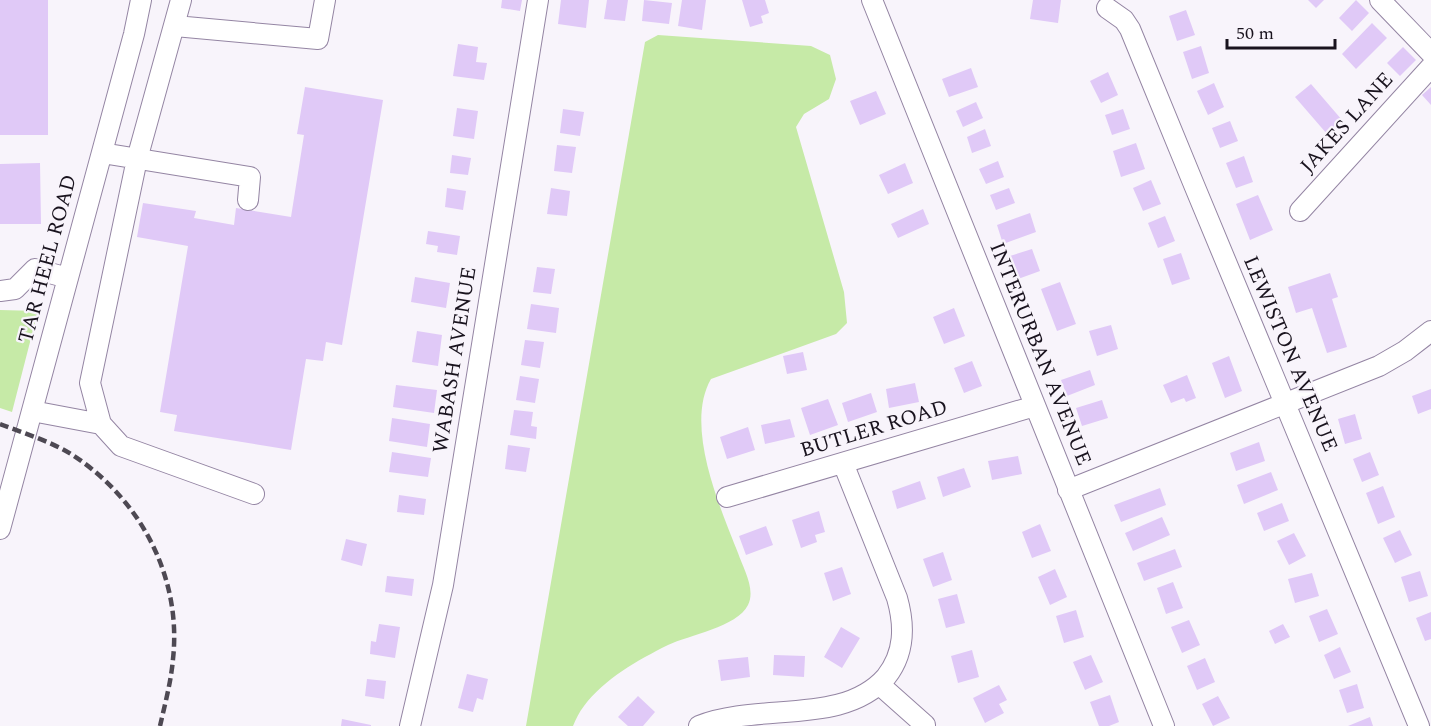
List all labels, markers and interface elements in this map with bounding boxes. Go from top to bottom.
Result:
scale bar [1227,12,1335,50]
text: 50 m [1236,20,1274,47]
street label: JAKES LANE [1293,65,1401,181]
street label: TAR HEEL ROAD [10,171,86,347]
street label: INTERURBAN AVENUE [980,237,1100,471]
street label: LEWISTON AVENUE [1234,251,1346,457]
street label: WABASH AVENUE [424,264,486,456]
street label: BUTLER ROAD [796,391,952,467]

